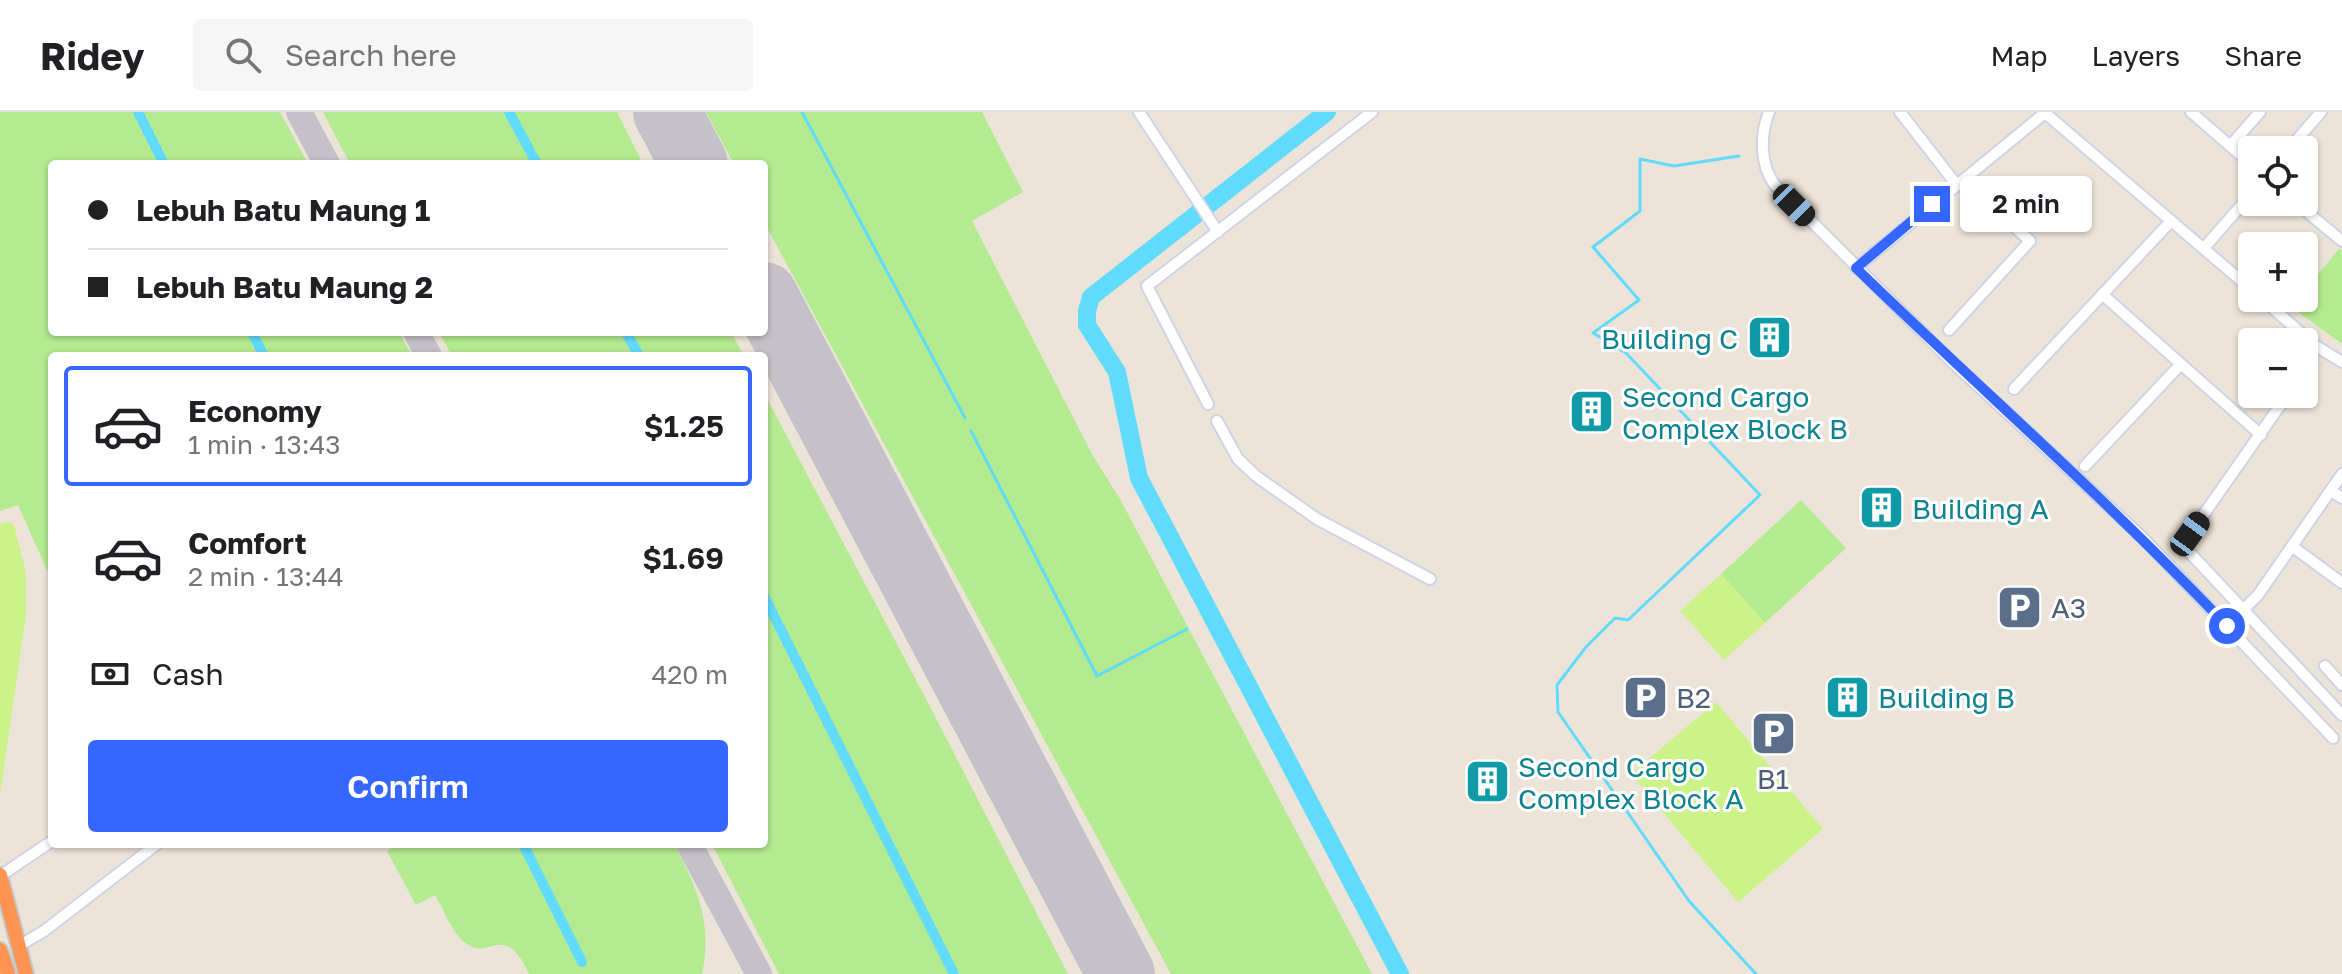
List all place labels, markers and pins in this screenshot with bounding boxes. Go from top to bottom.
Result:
building icon: Building C [1745,314,1793,362]
place label: Building C [1601,322,1738,355]
place label: Second Cargo Complex Block B [1622,380,1848,445]
building icon: Second Cargo Complex Block B [1567,388,1615,436]
building icon: Building A [1857,484,1905,532]
place label: Building A [1912,492,2049,525]
parking icon: A3 [1996,583,2044,631]
place label: A3 [2051,591,2086,624]
parking icon: B2 [1621,673,1669,721]
building icon: Building B [1823,673,1871,721]
place label: B2 [1676,681,1711,714]
place label: Building B [1878,681,2015,714]
parking icon: B1 [1749,710,1797,758]
place label: Second Cargo Complex Block A [1518,750,1744,815]
building icon: Second Cargo Complex Block A [1463,758,1511,806]
place label: B1 [1757,762,1789,795]

